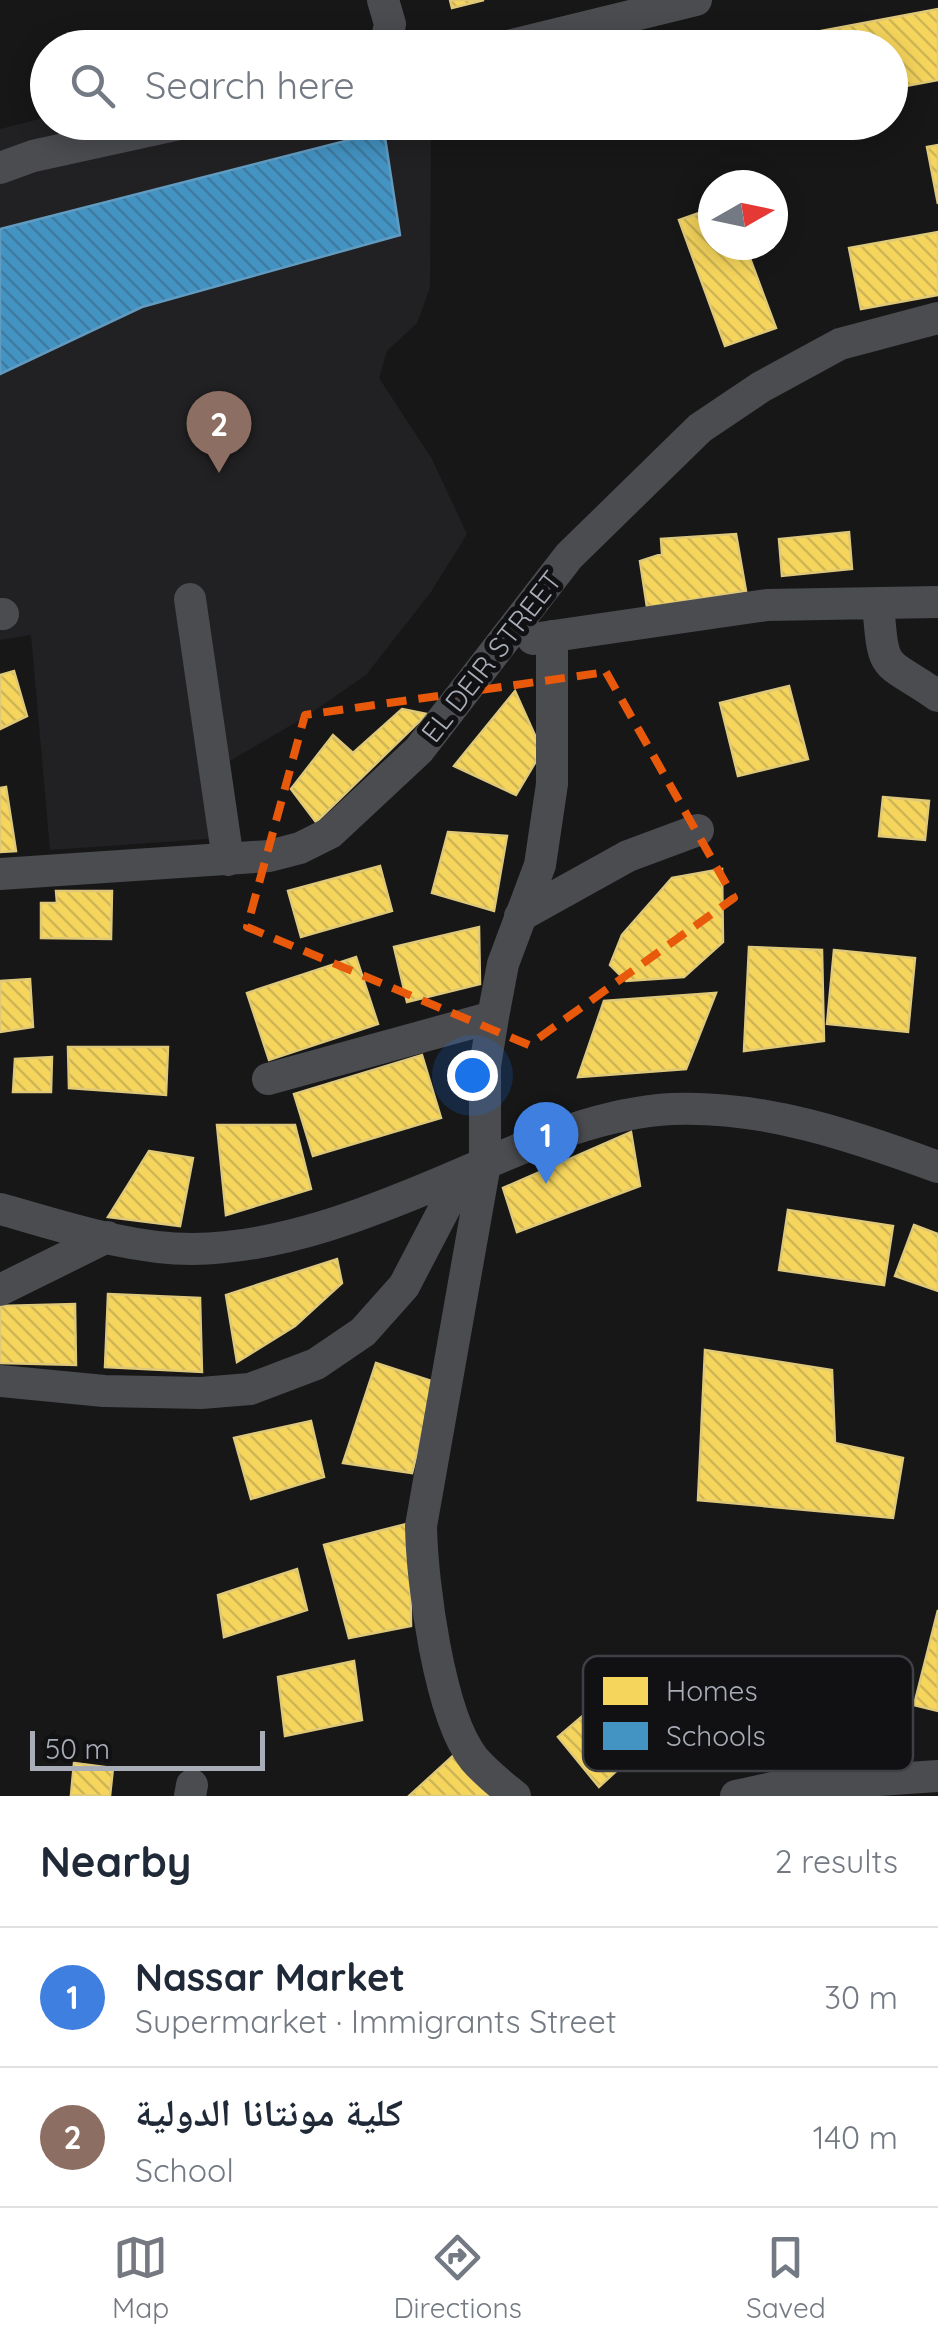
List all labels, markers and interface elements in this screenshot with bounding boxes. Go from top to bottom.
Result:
search box [30,30,908,140]
icon: search [65,58,120,113]
text: Search here [145,61,355,109]
north arrow [698,170,788,260]
pin: 2 [186,390,252,473]
street label: EL DEIR STREET [413,563,569,749]
your location [447,1050,498,1101]
pin: 1 [514,1102,578,1184]
legend [583,1656,913,1771]
text: Homes [666,1673,758,1708]
text: Schools [666,1718,766,1753]
scale bar [30,1726,265,1770]
text: 50 m [45,1731,110,1766]
text: Nearby [40,1835,191,1888]
text: 2 results [775,1841,898,1881]
text: Nassar Market [135,1953,405,2001]
text: 1 [66,1977,79,2017]
text: 30 m [824,1977,898,2017]
text: Supermarket · Immigrants Street [135,2001,617,2041]
text: كلية مونتانا الدولية [135,2088,403,2136]
text: 2 [63,2117,82,2157]
text: 140 m [813,2117,898,2157]
text: School [135,2150,234,2190]
tab: Map [112,2230,169,2325]
tab: Directions [393,2230,522,2325]
tab: Saved [746,2230,826,2325]

